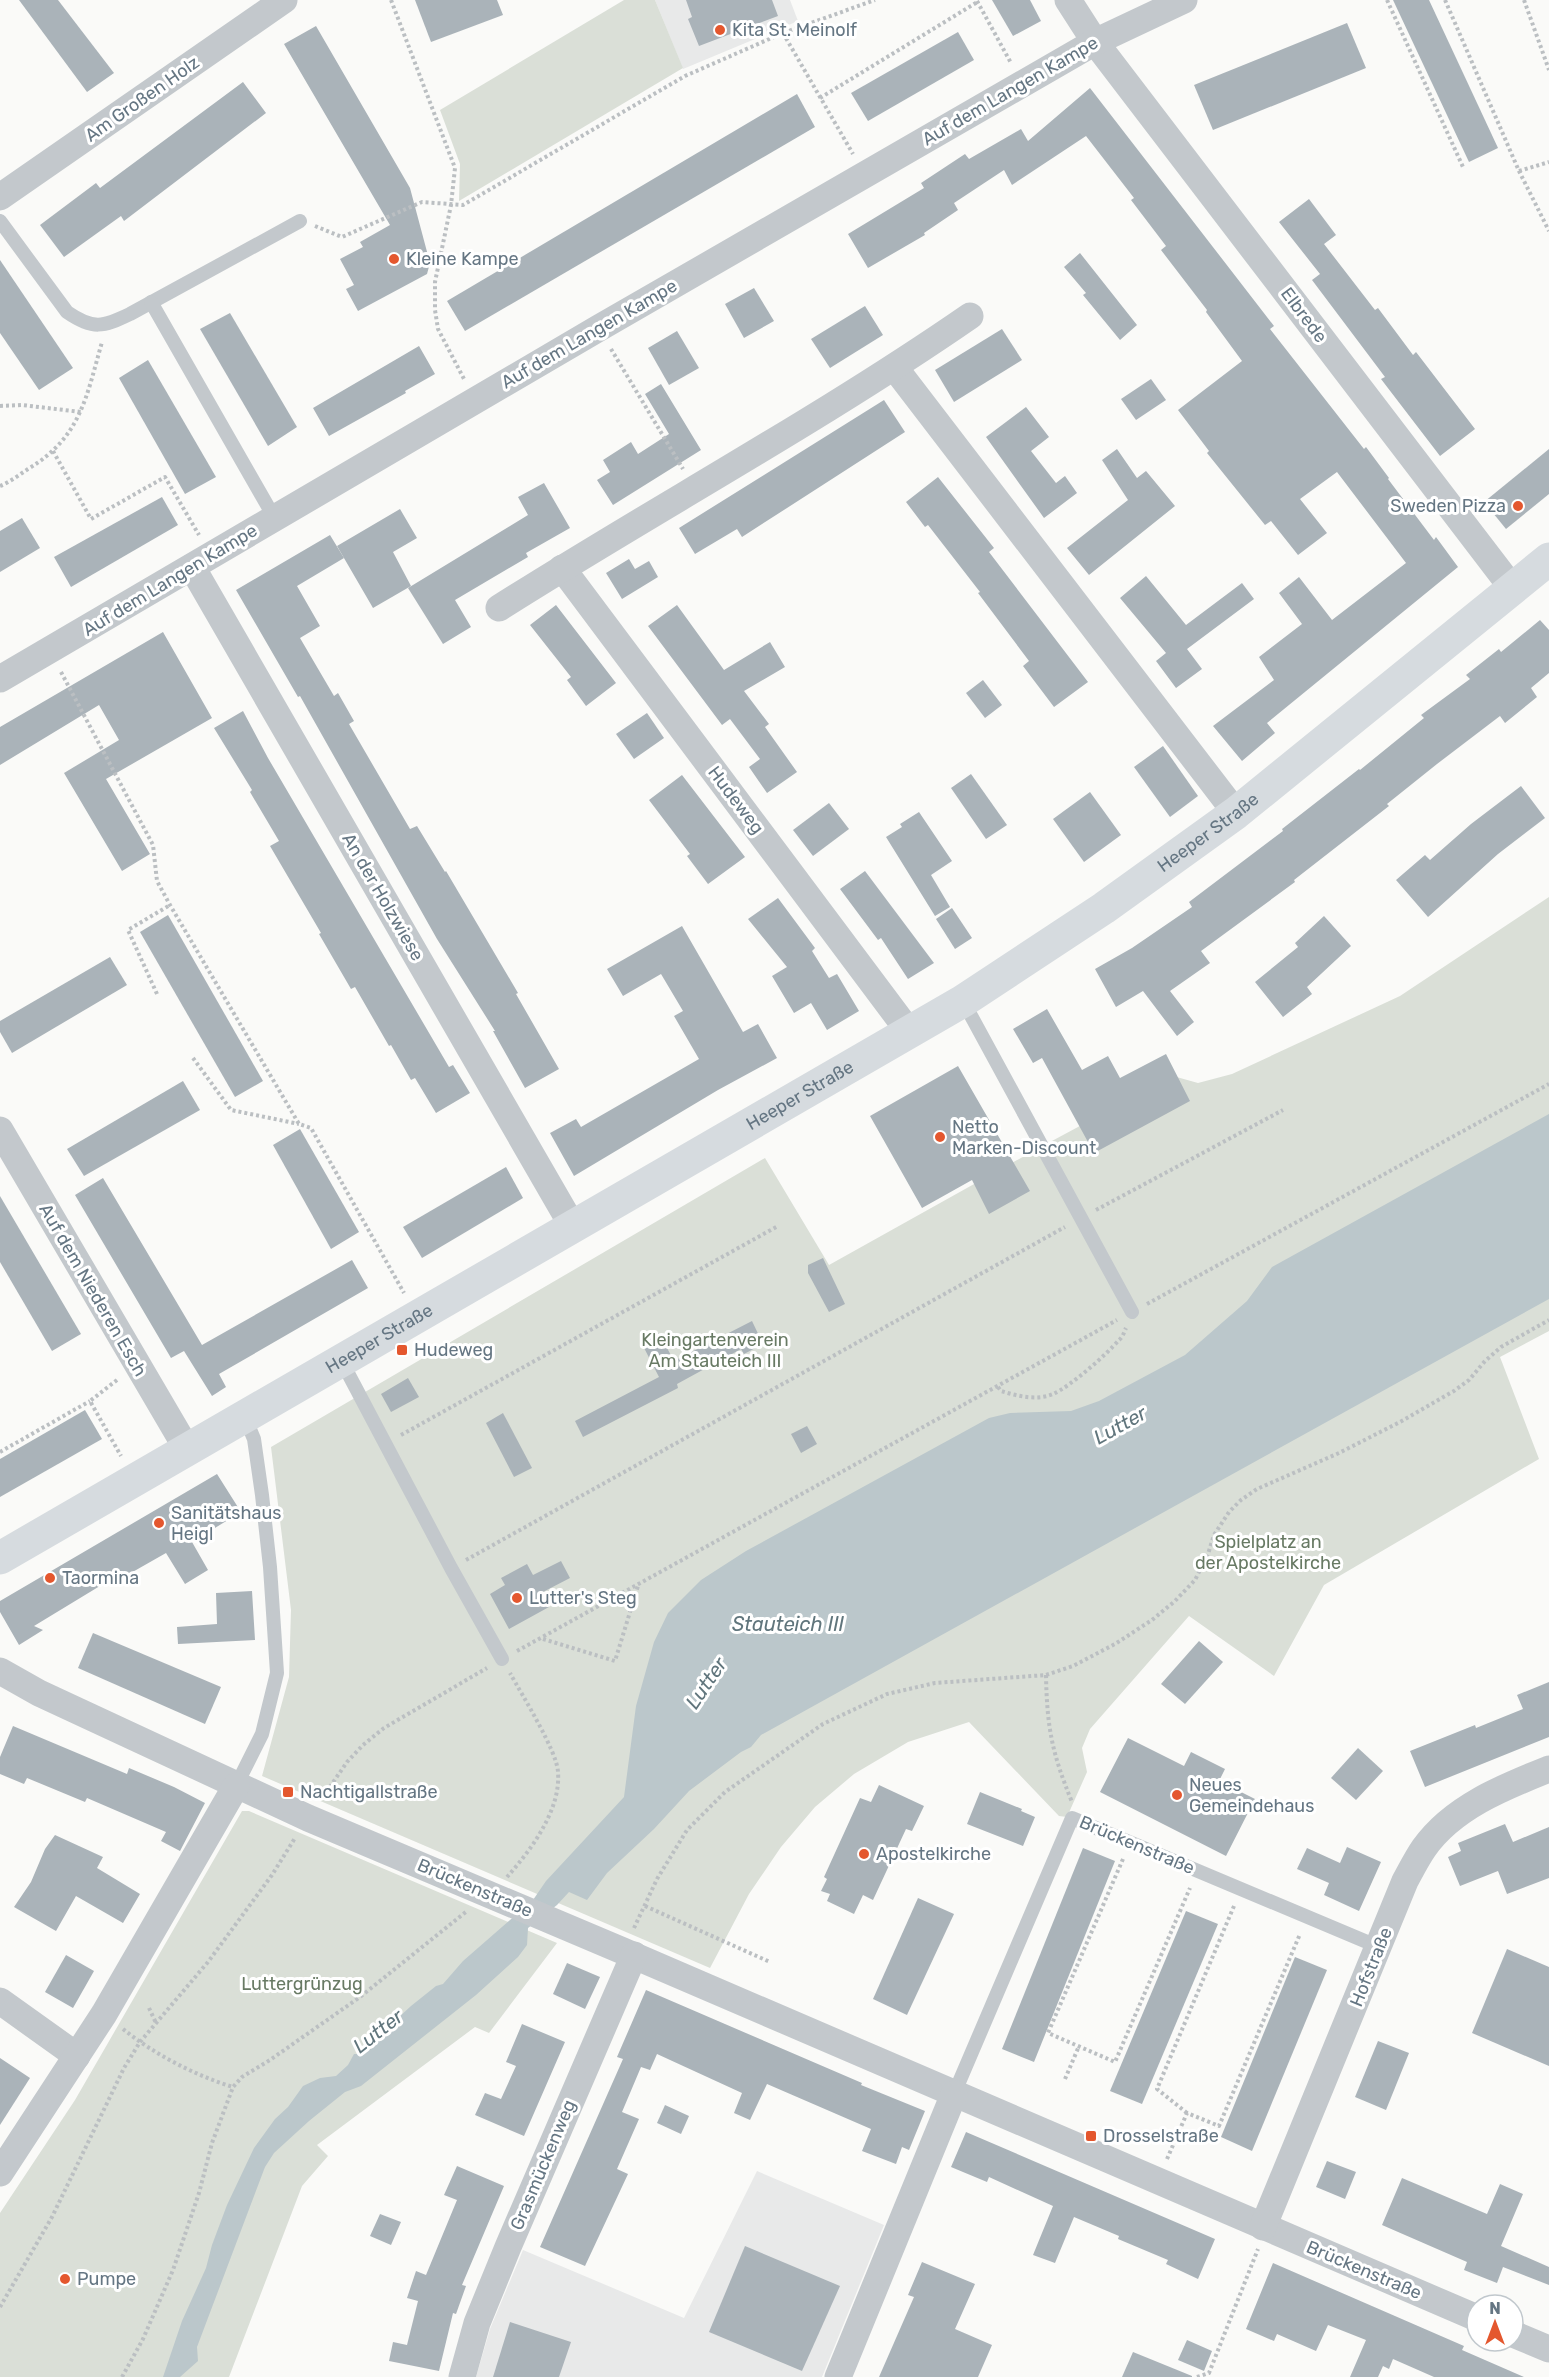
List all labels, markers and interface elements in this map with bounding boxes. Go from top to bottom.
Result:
place label: Kita St. Meinolf [732,19,857,41]
marker: Kita St. Meinolf [713,23,727,37]
street label: Auf dem Langen Kampe [918,32,1102,150]
street label: Am Großen Holz [81,51,203,147]
place label: Kleine Kampe [406,248,518,270]
marker: Kleine Kampe [387,252,401,266]
street label: Auf dem Langen Kampe [497,275,681,393]
street label: Elbrede [1276,283,1332,347]
place label: Sweden Pizza [1390,495,1506,517]
marker: Sweden Pizza [1511,499,1525,513]
street label: Auf dem Langen Kampe [79,519,261,641]
street label: Hudeweg [703,762,769,838]
street label: Heeper Straße [1153,788,1263,877]
street label: An der Holzwiese [338,829,428,965]
street label: Heeper Straße [742,1056,857,1135]
place label: Netto Marken-Discount [952,1116,1096,1159]
marker: Netto Marken-Discount [933,1130,947,1144]
street label: Auf dem Niederen Esch [35,1200,151,1380]
street label: Heeper Straße [322,1299,437,1378]
park label: Kleingartenverein Am Stauteich III [641,1329,789,1372]
place label: Hudeweg [414,1339,493,1361]
marker: Hudeweg [395,1343,409,1357]
water label: Lutter [1089,1400,1152,1449]
place label: Sanitätshaus Heigl [171,1502,281,1545]
marker: Sanitätshaus Heigl [152,1516,166,1530]
park label: Spielplatz an der Apostelkirche [1195,1531,1341,1574]
place label: Taormina [62,1567,139,1589]
marker: Taormina [43,1571,57,1585]
place label: Lutter's Steg [529,1587,637,1609]
marker: Lutter's Steg [510,1591,524,1605]
water label: Stauteich III [732,1612,845,1636]
water label: Lutter [680,1652,733,1713]
place label: Neues Gemeindehaus [1189,1774,1314,1817]
place label: Nachtigallstraße [300,1781,438,1803]
marker: Nachtigallstraße [281,1785,295,1799]
marker: Neues Gemeindehaus [1170,1788,1184,1802]
street label: Brückenstraße [1076,1811,1198,1879]
place label: Apostelkirche [876,1843,991,1865]
marker: Apostelkirche [857,1847,871,1861]
street label: Brückenstraße [414,1854,536,1922]
street label: Hofstraße [1345,1924,1397,2010]
park label: Luttergrünzug [241,1973,363,1995]
water label: Lutter [348,2003,409,2058]
street label: Grasmückenweg [506,2096,580,2234]
place label: Drosselstraße [1103,2125,1219,2147]
marker: Drosselstraße [1084,2129,1098,2143]
street label: Brückenstraße [1303,2236,1425,2304]
place label: Pumpe [77,2268,136,2290]
marker: Pumpe [58,2272,72,2286]
north arrow [1465,2293,1525,2353]
text: N [1489,2299,1501,2318]

